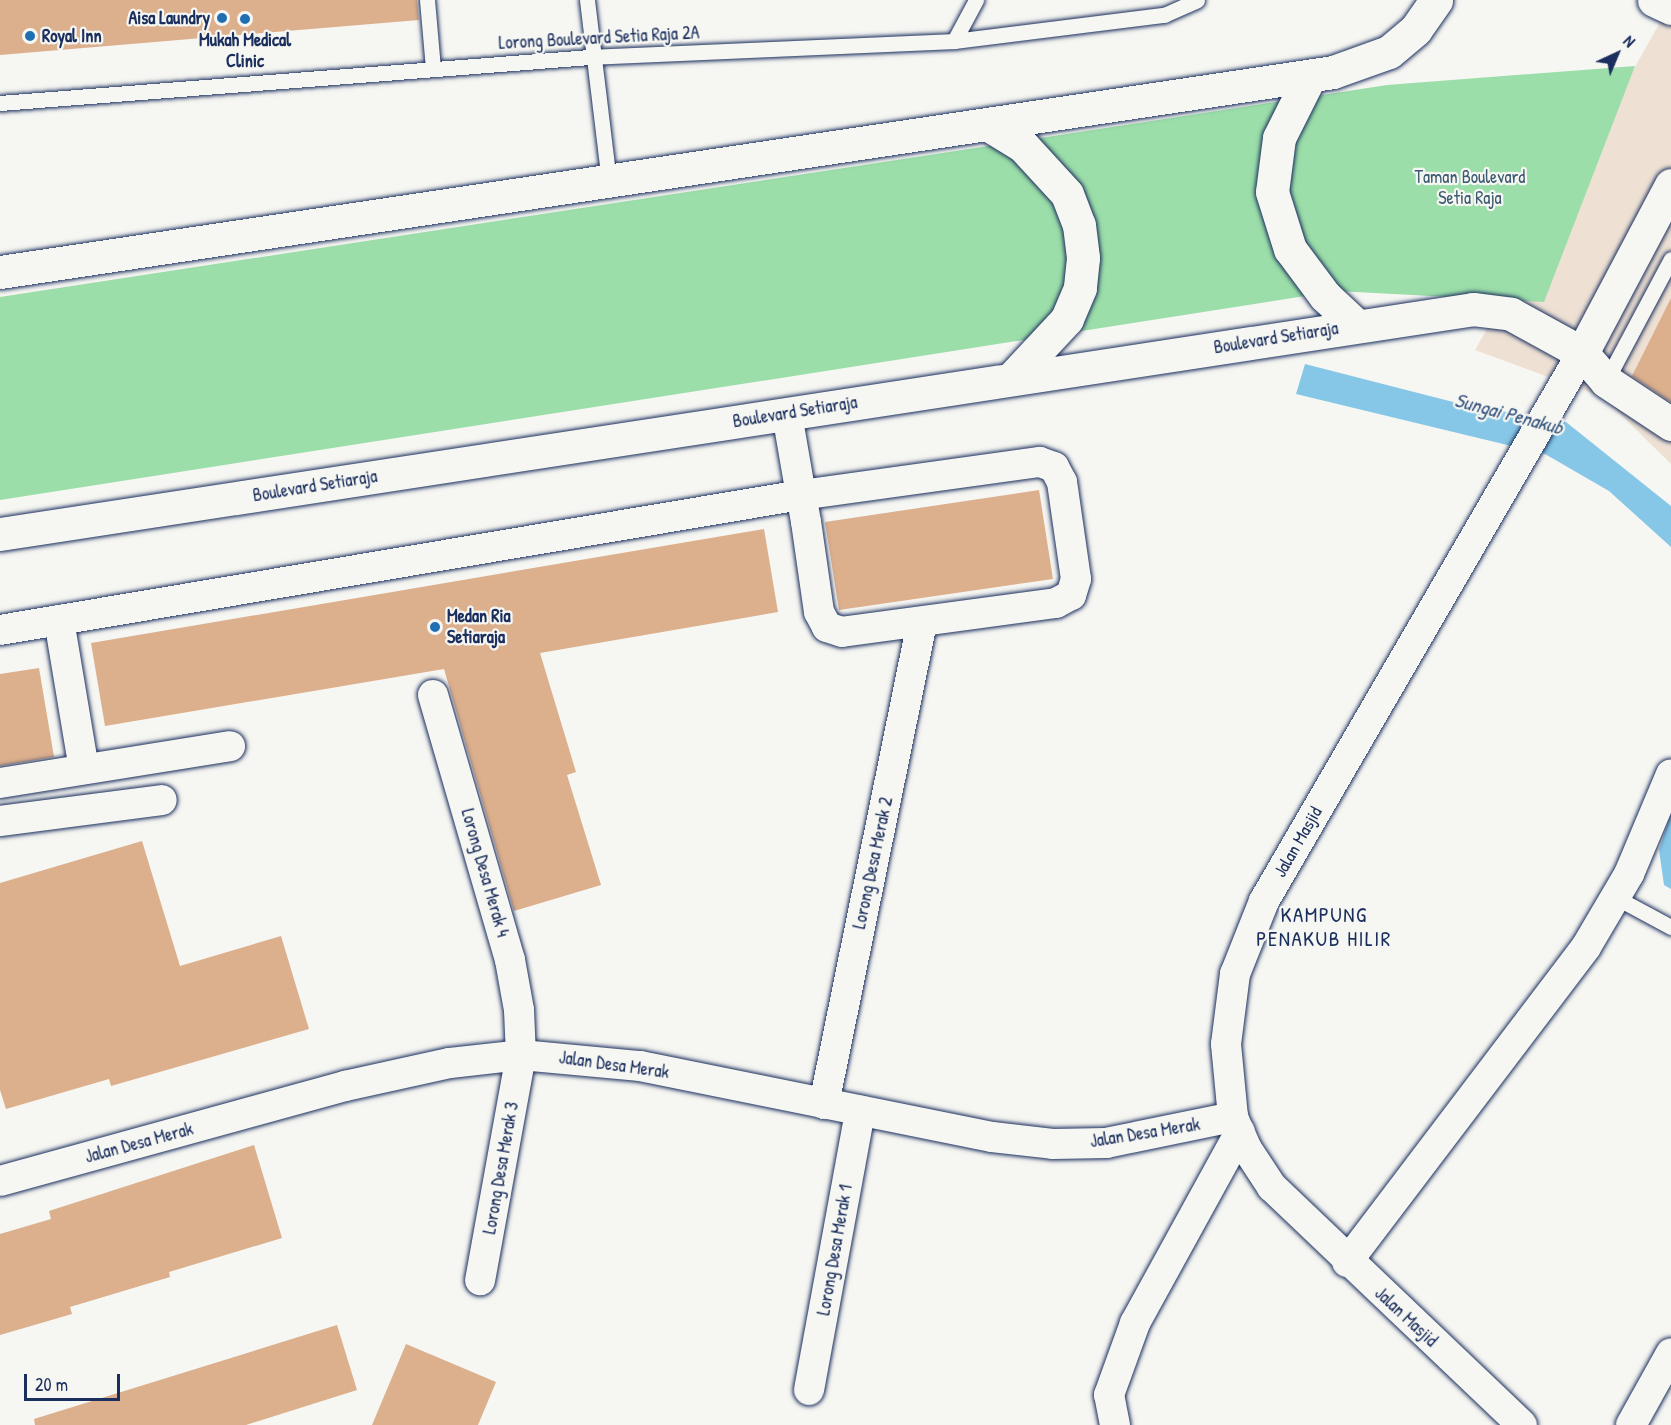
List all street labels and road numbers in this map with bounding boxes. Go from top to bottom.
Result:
street label: Lorong Boulevard Setia Raja 2A [498,22,700,54]
street label: Boulevard Setiaraja [1212,317,1340,359]
street label: Boulevard Setiaraja [731,391,859,433]
street label: Boulevard Setiaraja [251,465,379,507]
street label: Lorong Desa Merak 2 [848,795,898,931]
street label: Jalan Masjid [1269,803,1327,881]
street label: Lorong Desa Merak 4 [456,806,514,940]
street label: Jalan Desa Merak [558,1047,670,1083]
street label: Lorong Desa Merak 3 [479,1100,523,1236]
street label: Jalan Desa Merak [1088,1114,1202,1152]
street label: Jalan Desa Merak [83,1118,195,1168]
street label: Lorong Desa Merak 1 [813,1183,857,1317]
street label: Jalan Masjid [1370,1283,1442,1351]

